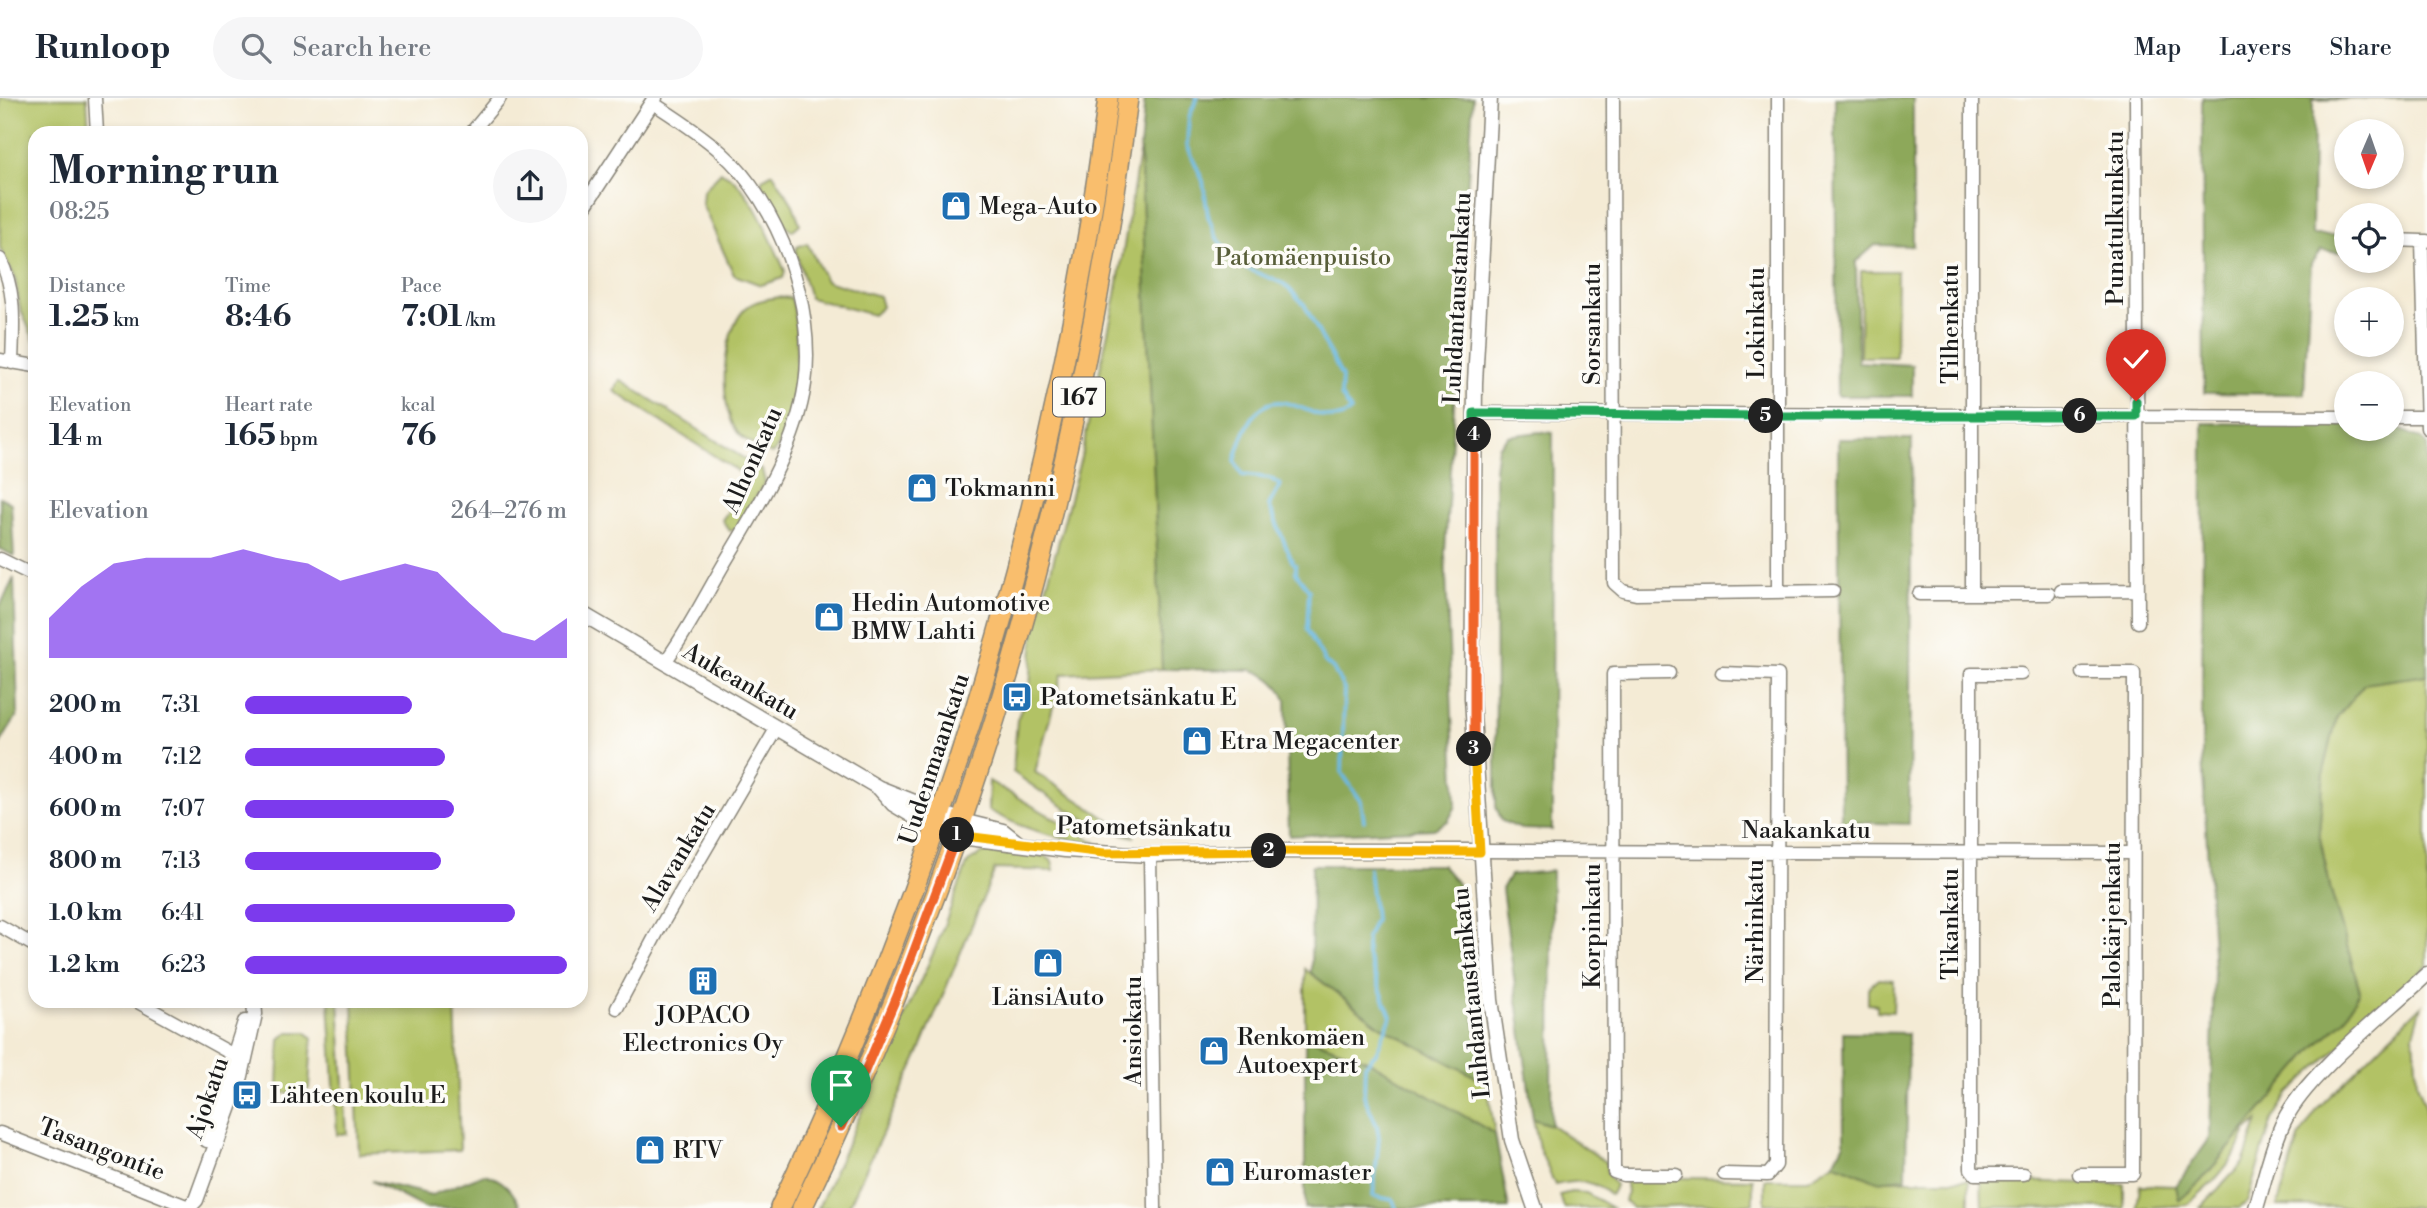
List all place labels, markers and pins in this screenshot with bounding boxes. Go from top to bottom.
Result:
shop icon: Mega-Auto [939,189,973,223]
place label: Mega-Auto [979,192,1098,222]
pin [2106,329,2166,401]
pin: 5 [1748,398,1784,434]
pin: 6 [2062,398,2098,434]
pin: 4 [1456,418,1492,452]
shop icon: Tokmanni [905,471,939,505]
place label: Tokmanni [945,474,1056,504]
place label: Hedin Automotive BMW Lahti [851,589,1050,647]
shop icon: Hedin Automotive BMW Lahti [812,600,846,634]
bus stop icon: Patometsänkatu E [1000,680,1034,714]
place label: Patometsänkatu E [1040,683,1237,713]
shop icon: Etra Megacenter [1180,724,1214,758]
place label: Etra Megacenter [1220,727,1400,757]
pin: 3 [1456,732,1492,766]
pin: 1 [940,818,974,852]
pin: 2 [1252,834,1286,868]
shop icon: LänsiAuto [1031,946,1065,980]
building icon: JOPACO Electronics Oy [686,964,720,998]
place label: LänsiAuto [992,983,1104,1013]
place label: JOPACO Electronics Oy [623,1001,783,1059]
place label: Renkomäen Autoexpert [1236,1023,1365,1081]
shop icon: Renkomäen Autoexpert [1197,1034,1231,1068]
pin [811,1055,871,1127]
bus stop icon: Lähteen koulu E [230,1078,264,1112]
place label: Lähteen koulu E [270,1081,446,1111]
shop icon: RTV [633,1133,667,1167]
place label: RTV [673,1136,724,1166]
shop icon: Euromaster [1203,1155,1237,1189]
place label: Euromaster [1243,1158,1372,1188]

